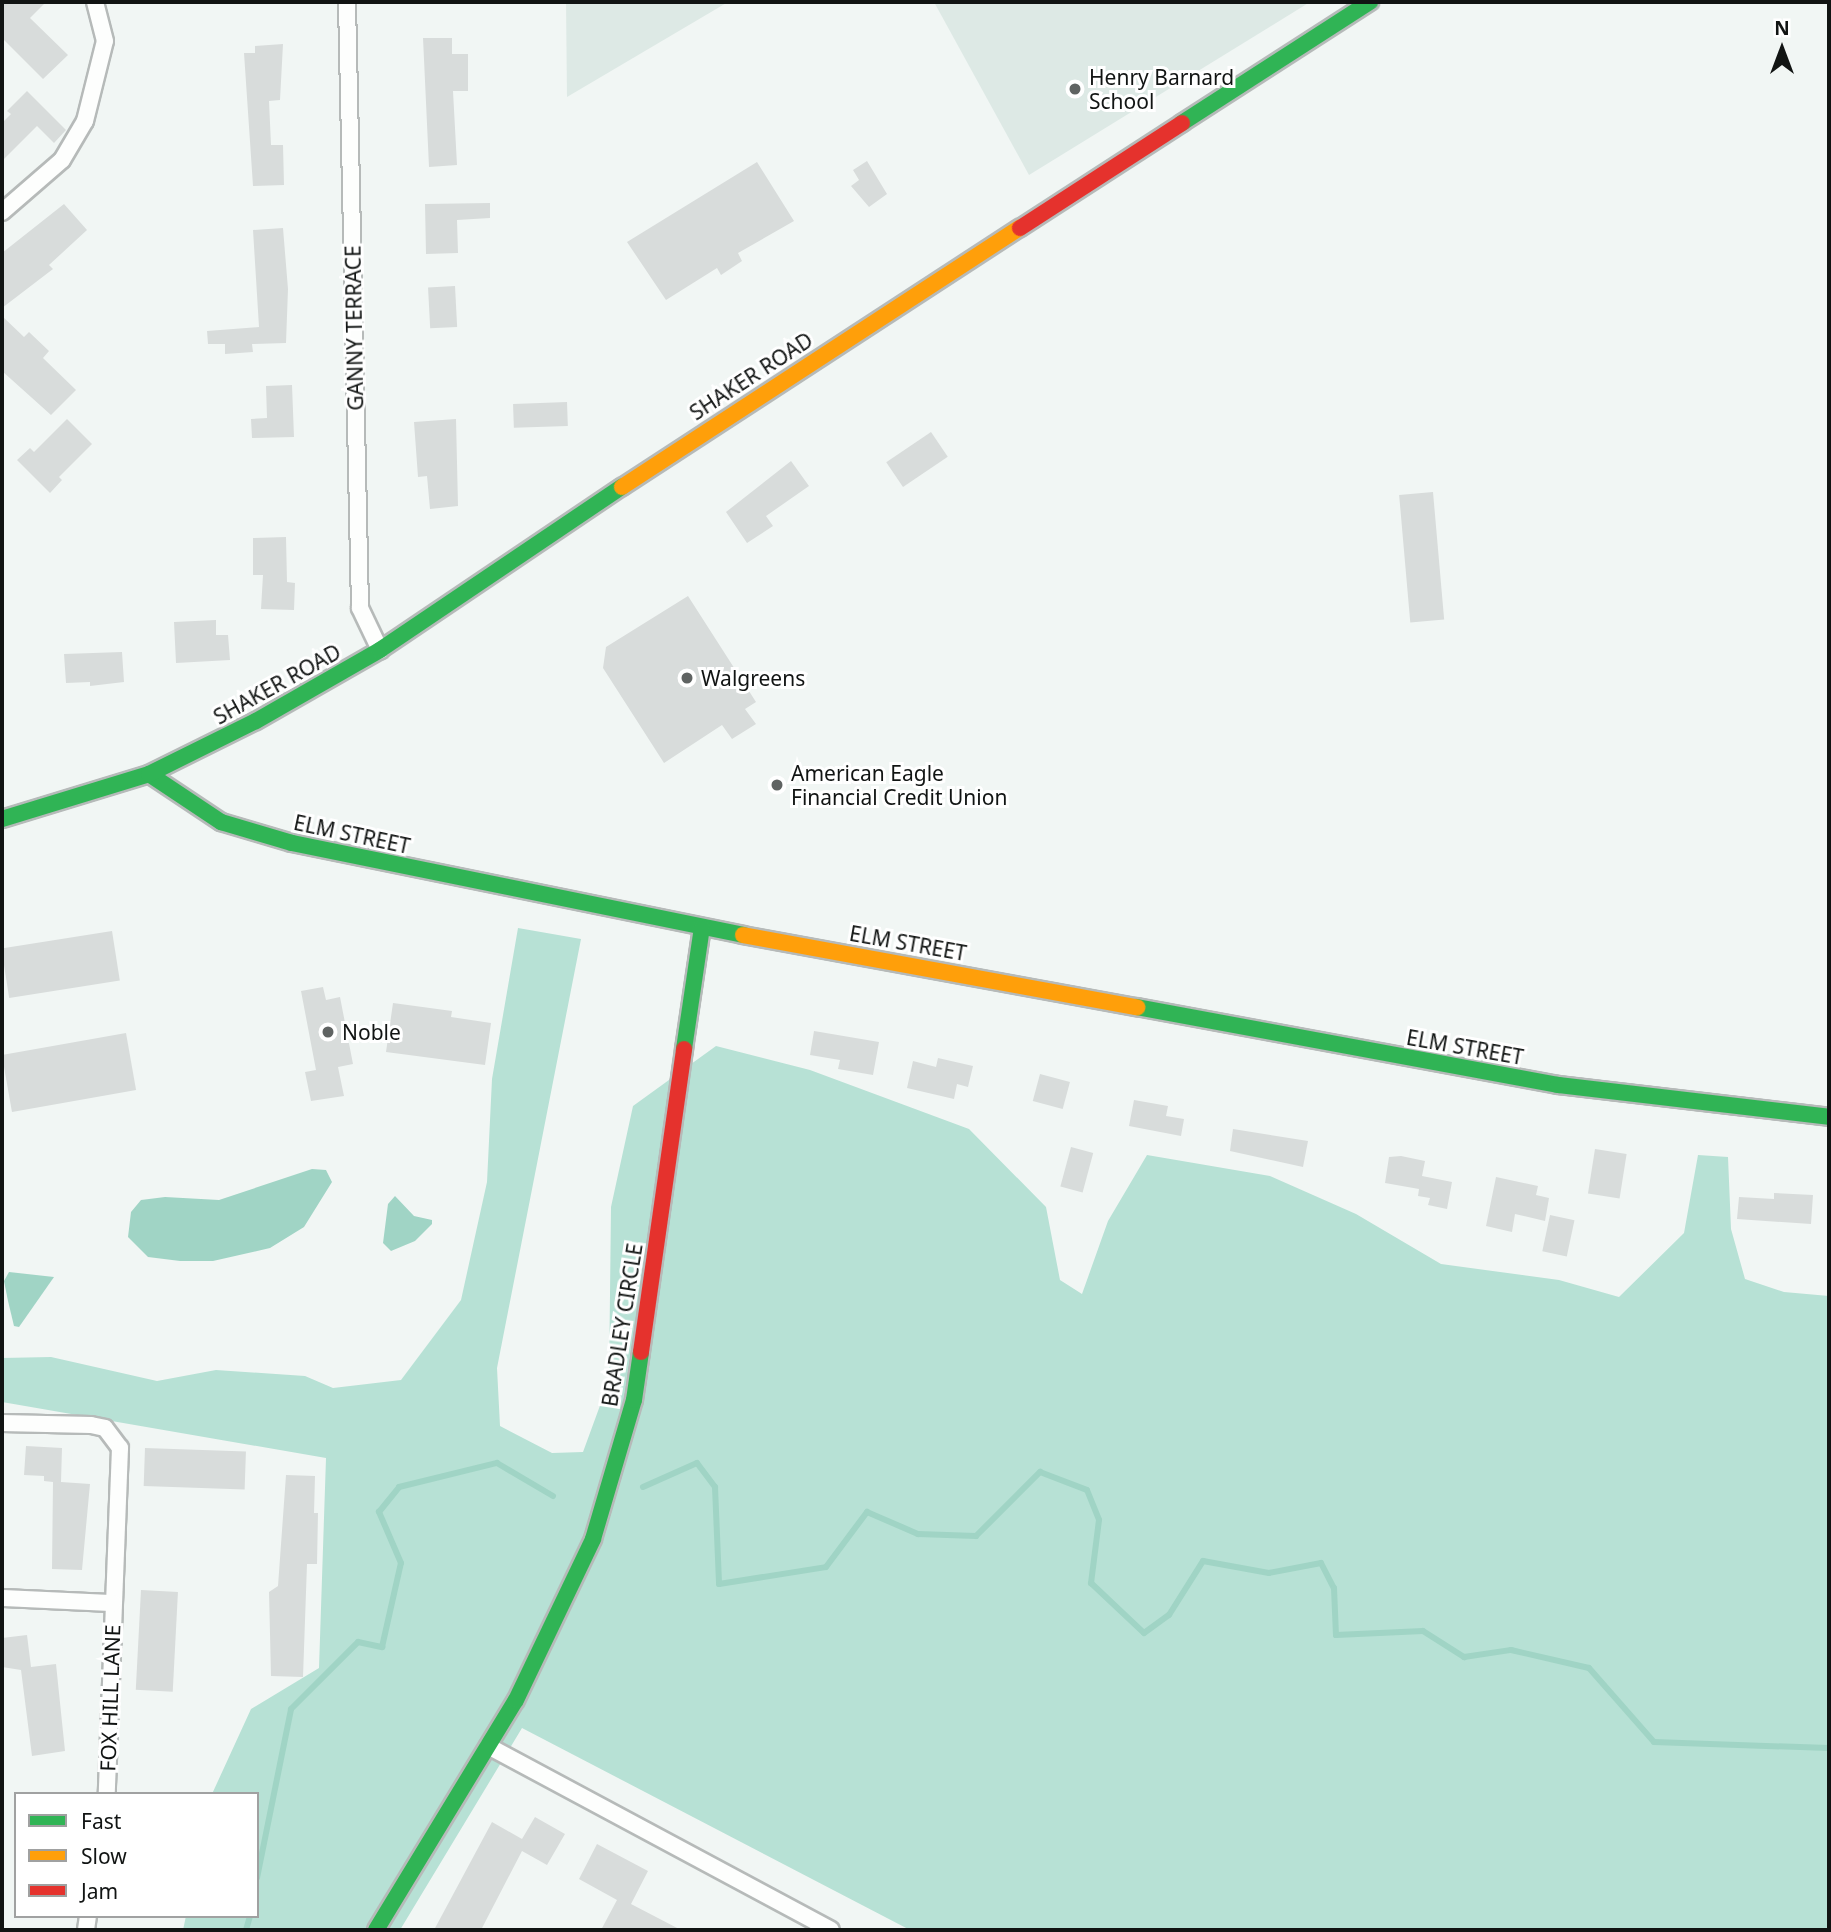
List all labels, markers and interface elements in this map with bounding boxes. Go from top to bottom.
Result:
north arrow [1747,14,1817,84]
text: N [1774,15,1790,41]
place label: Henry Barnard School [1089,64,1234,114]
marker: Henry Barnard School [1067,81,1083,97]
street label: GANNY TERRACE [340,245,368,411]
street label: SHAKER ROAD [685,327,817,425]
street label: SHAKER ROAD [209,639,345,729]
place label: Walgreens [701,665,805,691]
marker: Walgreens [679,670,695,686]
place label: American Eagle Financial Credit Union [791,760,1007,810]
marker: American Eagle Financial Credit Union [769,777,785,793]
street label: ELM STREET [291,809,413,859]
street label: ELM STREET [847,920,969,966]
place label: Noble [342,1019,401,1045]
marker: Noble [320,1024,336,1040]
street label: ELM STREET [1404,1024,1526,1070]
street label: BRADLEY CIRCLE [597,1242,647,1408]
street label: FOX HILL LANE [95,1624,125,1772]
legend [14,1792,259,1918]
text: Fast [81,1807,121,1835]
text: Slow [81,1842,127,1870]
text: Jam [81,1877,118,1905]

